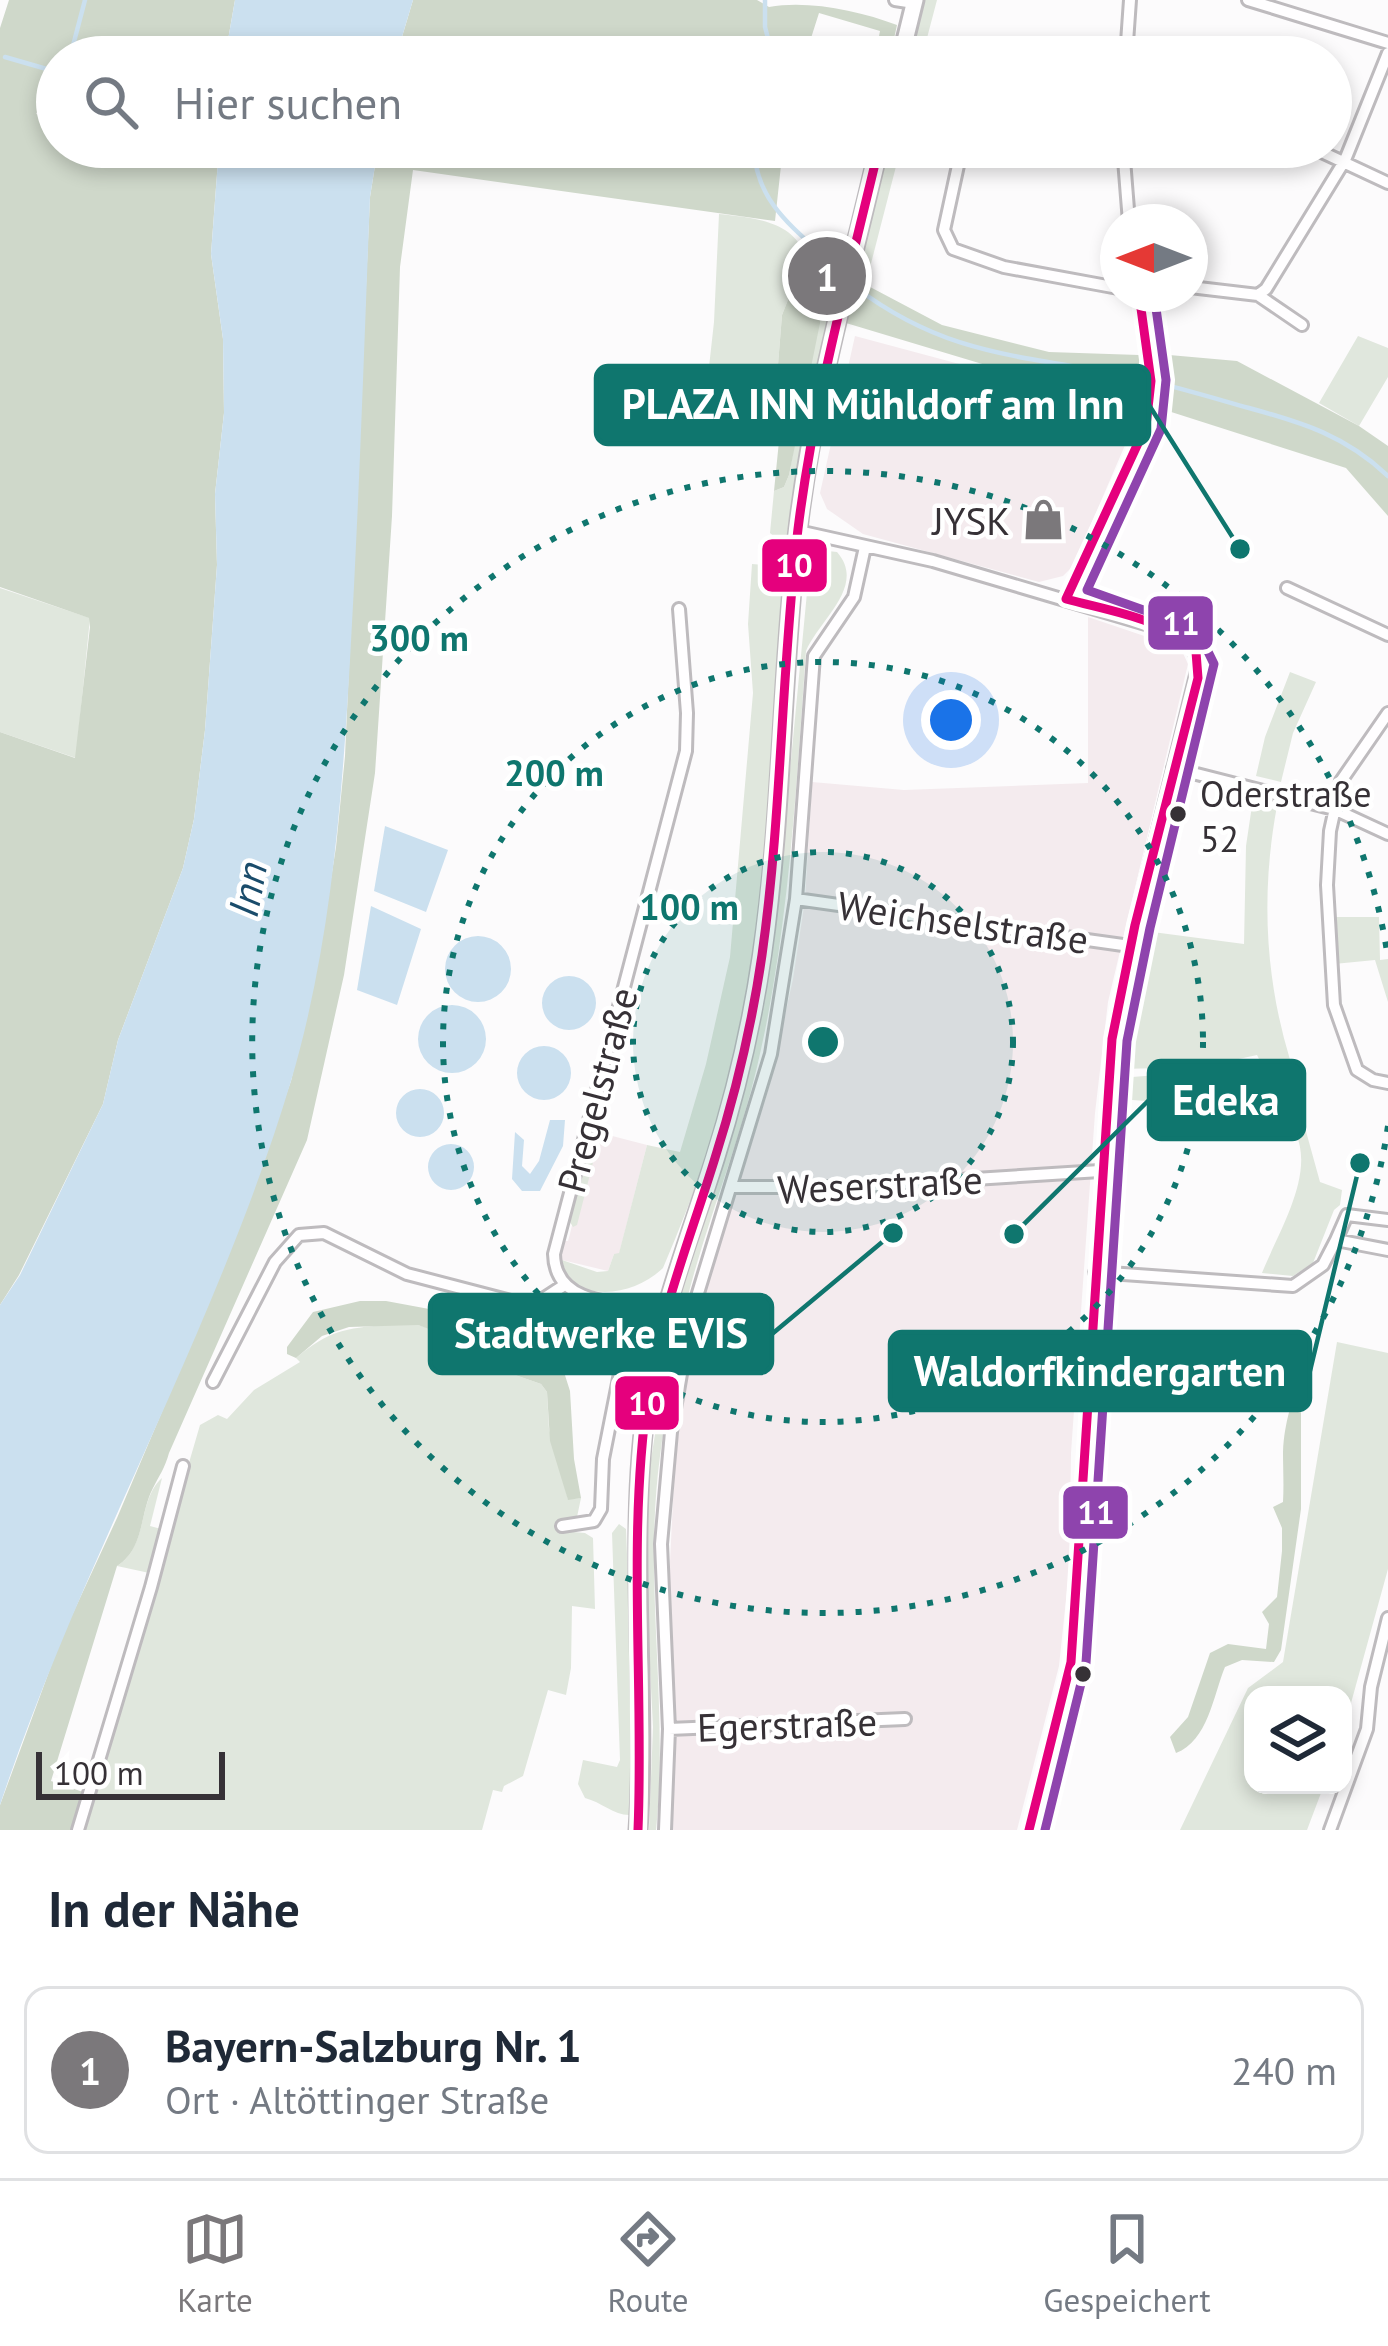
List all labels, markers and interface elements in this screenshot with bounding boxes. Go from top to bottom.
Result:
search box [36,36,1352,168]
icon: search [78,69,144,135]
text: Hier suchen [174,73,402,131]
north arrow [1100,204,1208,312]
pin: 1 [788,231,866,321]
callout: PLAZA INN Mühldorf am Inn [596,366,1149,444]
text: PLAZA INN Mühldorf am Inn [622,376,1124,431]
place label: JYSK [930,495,1010,546]
shop icon: JYSK [1021,497,1067,543]
line badge: 10 [760,537,829,594]
text: 10 [775,543,813,586]
line badge: 11 [1146,594,1215,652]
text: 11 [1162,601,1200,644]
text: 300 m [369,614,469,661]
your location [921,690,981,750]
text: 200 m [504,749,604,796]
place label: Oderstraße 52 [1200,770,1372,862]
marker: Oderstraße 52 [1167,803,1189,825]
water label: Inn [215,857,279,921]
street label: Weichselstraße [834,879,1092,965]
text: 100 m [639,883,739,930]
street label: Pregelstraße [545,982,649,1198]
centre of rings [802,1021,844,1063]
callout: Edeka [1149,1061,1304,1139]
text: Edeka [1172,1072,1280,1127]
street label: Weserstraße [776,1153,984,1215]
callout: Stadtwerke EVIS [430,1295,772,1373]
text: Stadtwerke EVIS [454,1305,748,1360]
callout: Waldorfkindergarten [890,1332,1310,1410]
text: Waldorfkindergarten [914,1343,1286,1398]
line badge: 10 [613,1374,681,1432]
text: 10 [628,1381,666,1424]
line badge: 11 [1061,1484,1130,1541]
text: 11 [1077,1490,1115,1533]
unlabelled marker [1072,1663,1094,1685]
map controls [1244,1686,1352,1794]
button: layers [1244,1686,1352,1794]
street label: Egerstraße [696,1695,878,1753]
scale bar [36,1746,225,1799]
text: 100 m [54,1751,144,1794]
text: In der Nähe [48,1875,300,1941]
text: Bayern-Salzburg Nr. 1 [165,2016,582,2074]
text: 1 [79,2045,101,2096]
text: 240 m [1231,2045,1337,2096]
text: Ort · Altöttinger Straße [165,2074,549,2125]
tab: Karte [177,2206,253,2321]
tab: Route [607,2206,689,2321]
tab: Gespeichert [1043,2206,1211,2321]

